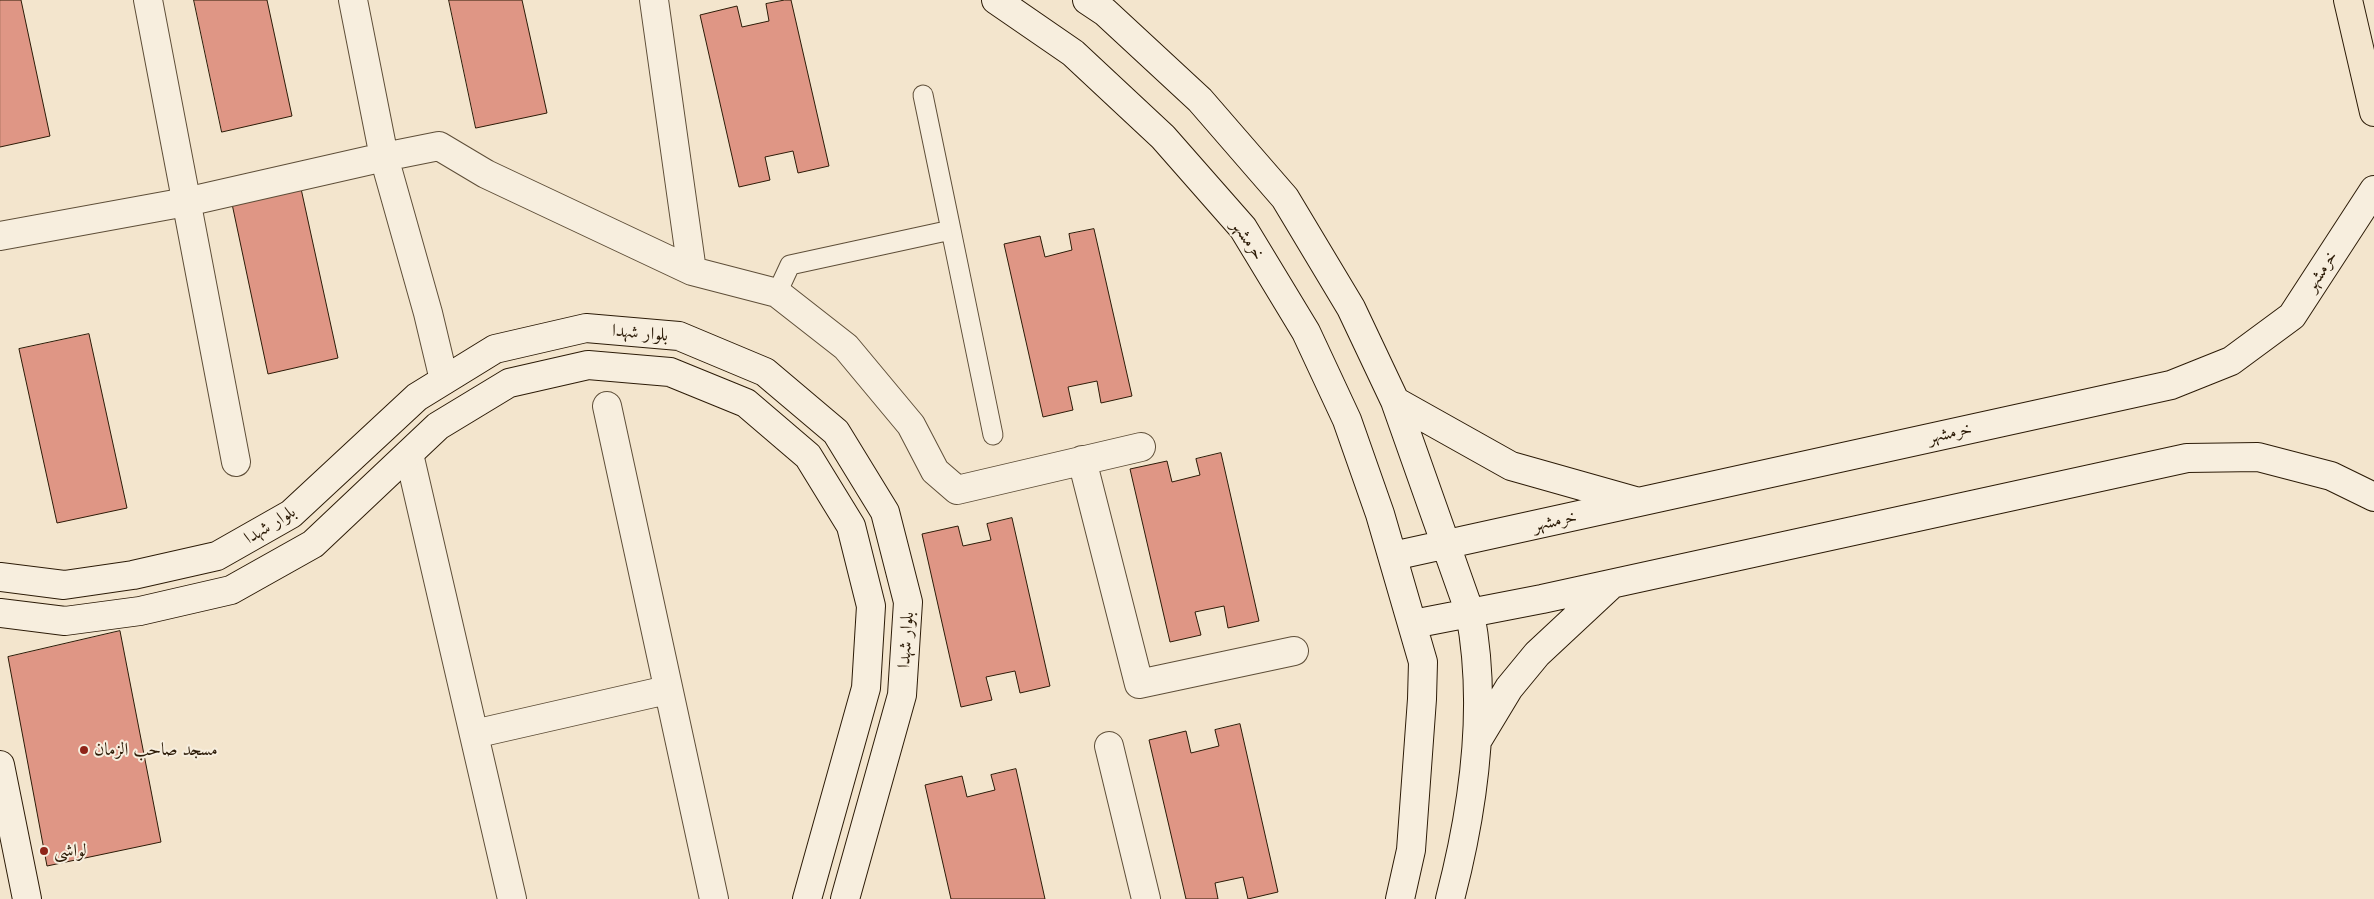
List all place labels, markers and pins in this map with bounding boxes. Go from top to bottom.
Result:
place label: مسجد صاحب الزمان [94,739,218,761]
marker: مسجد صاحب الزمان [78,744,90,756]
place label: لواشی [54,840,87,862]
marker: لواشی [38,845,50,857]

